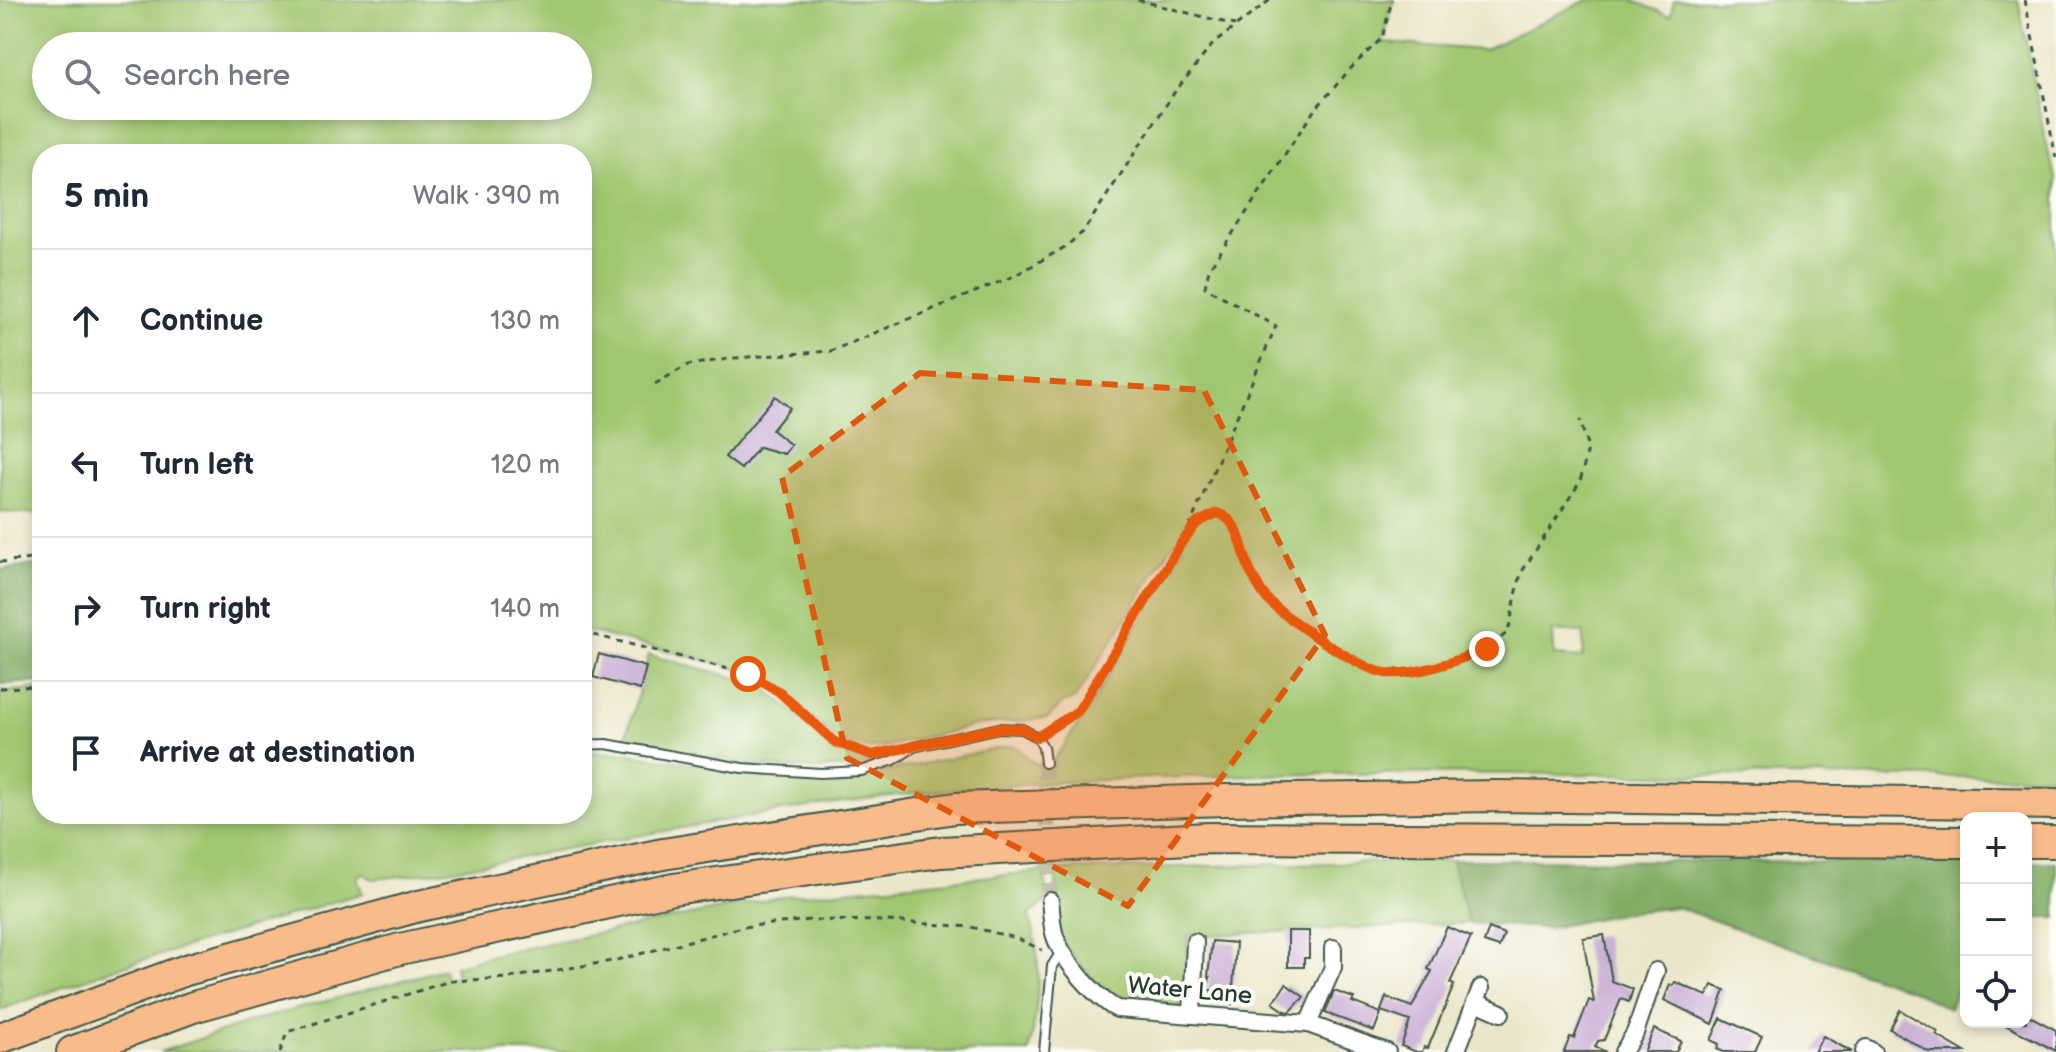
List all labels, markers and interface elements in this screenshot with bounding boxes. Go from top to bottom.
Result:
search box [32,32,592,120]
icon: search [60,54,104,98]
text: Search here [124,58,290,94]
text: 5 min [64,176,149,217]
text: Walk · 390 m [413,181,560,212]
icon: ahead [64,299,108,343]
text: Continue [140,303,263,339]
text: 130 m [490,306,560,337]
icon: left [64,443,108,487]
text: Turn left [140,447,254,483]
text: 120 m [491,450,560,481]
icon: right [64,587,108,631]
text: Turn right [140,591,271,627]
text: 140 m [490,594,560,625]
route end [1469,631,1505,667]
route start [730,656,766,692]
icon: arrive [64,731,108,775]
text: Arrive at destination [140,735,416,771]
map controls [1960,812,2032,1028]
button: + [1960,812,2032,884]
button: − [1960,884,2032,956]
button: locate [1960,956,2032,1028]
street label: Water Lane [1127,971,1253,1010]

